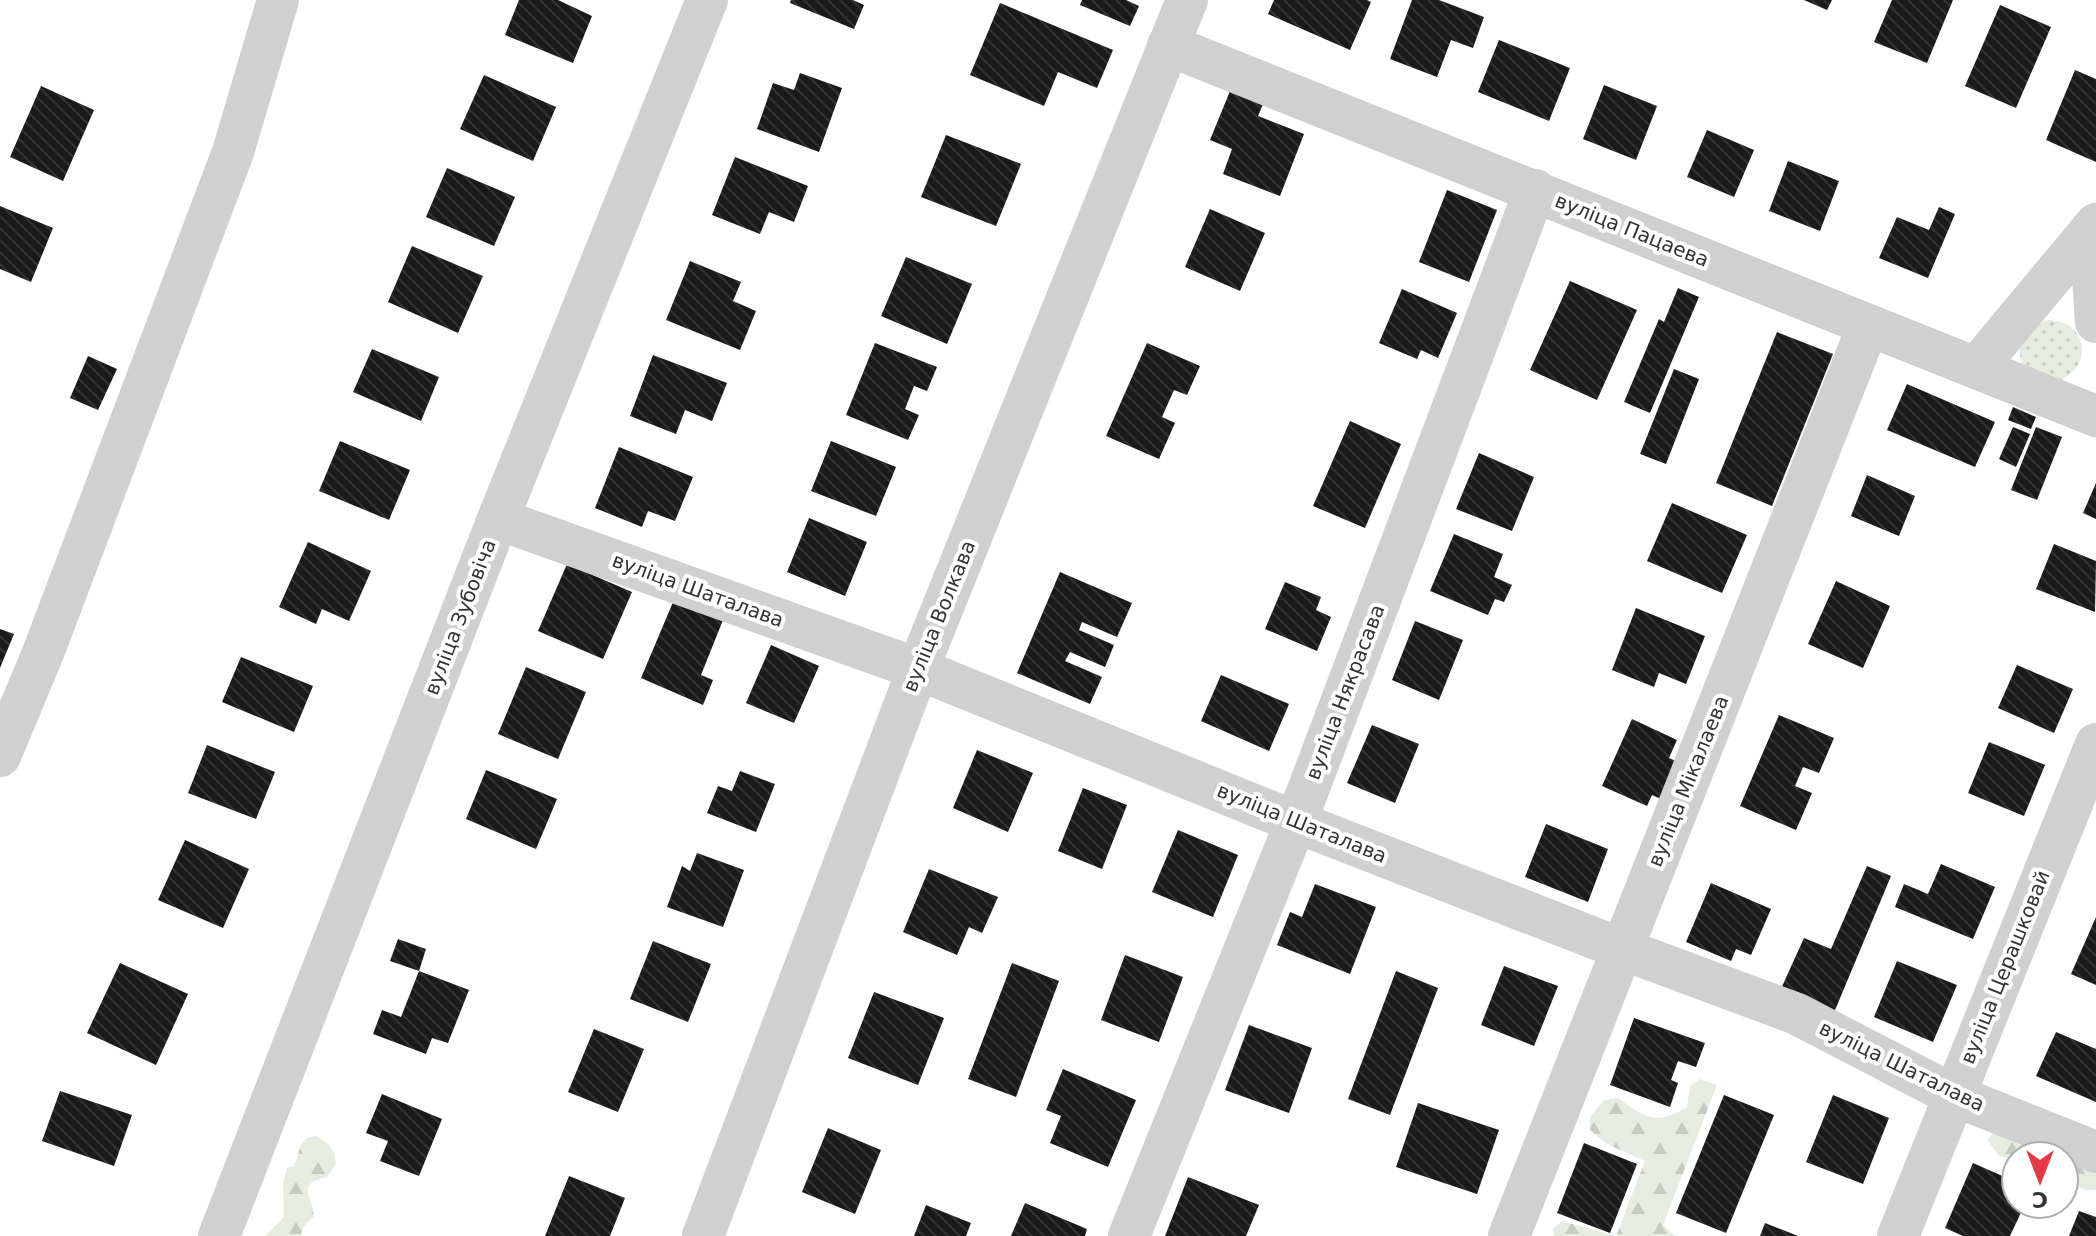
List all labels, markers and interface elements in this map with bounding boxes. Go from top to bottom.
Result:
street label: вуліца Пацаева [1552,188,1712,272]
street label: вуліца Зубовіча [419,536,501,698]
street label: вуліца Волкава [898,537,980,695]
street label: вуліца Шаталава [609,548,787,632]
street label: вуліца Някрасава [1301,601,1389,783]
street label: вуліца Мікалаева [1643,692,1733,870]
street label: вуліца Шаталава [1214,778,1390,868]
street label: вуліца Церашковай [1955,867,2055,1067]
street label: вуліца Шаталава [1815,1016,1989,1116]
north arrow [2000,1140,2080,1220]
text: С [2032,1187,2048,1212]

